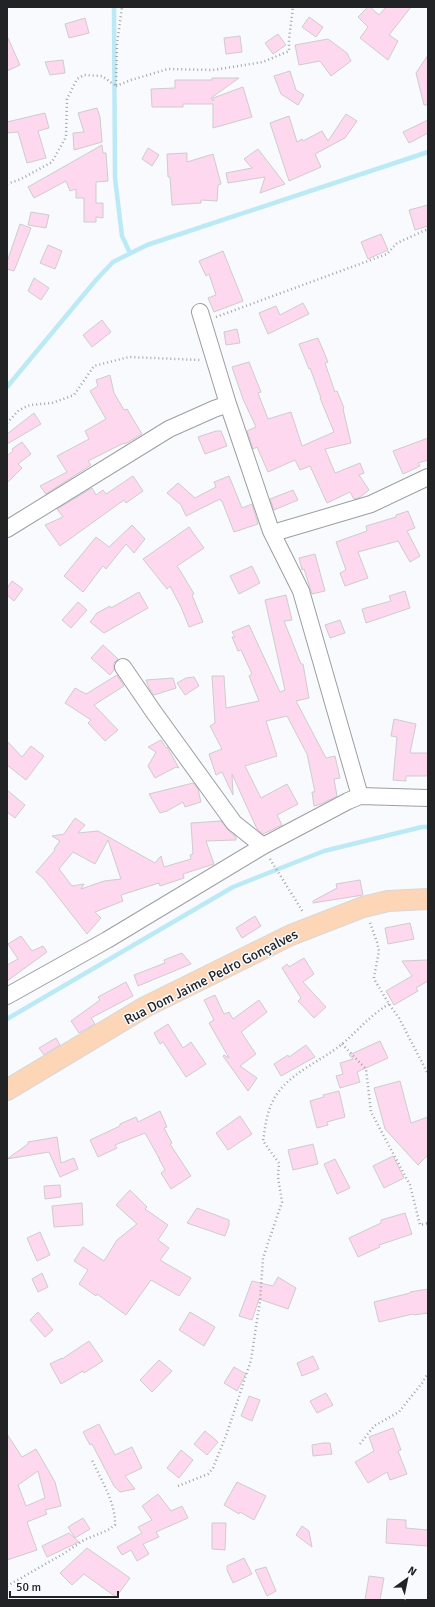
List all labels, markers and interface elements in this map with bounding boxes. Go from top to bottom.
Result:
street label: Rua Dom Jaime Pedro Gonçalves [121,926,301,1028]
north arrow [387,1559,427,1599]
text: N [405,1563,419,1579]
scale bar [10,1573,118,1599]
text: 50 m [16,1580,41,1595]

